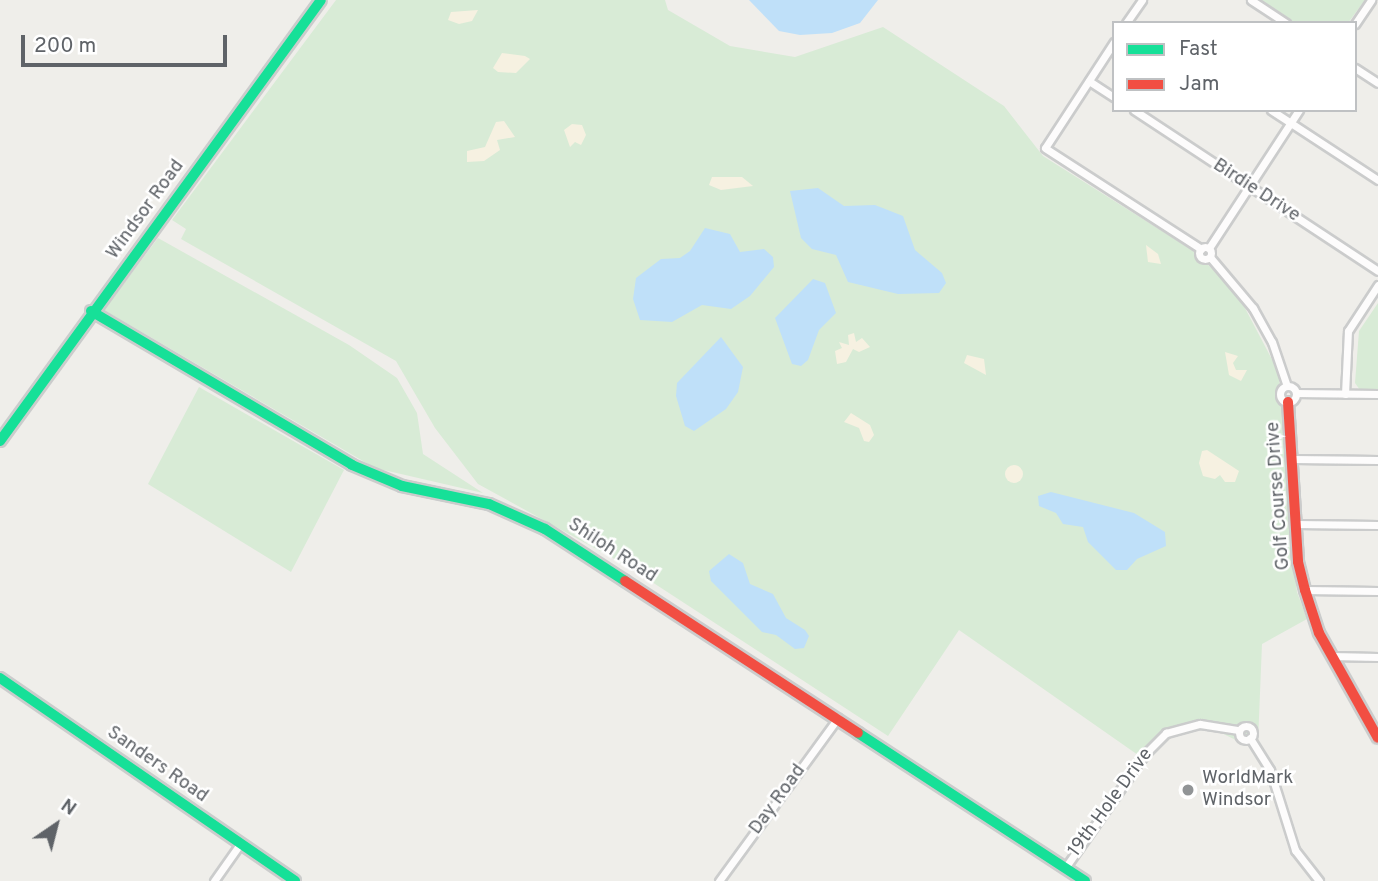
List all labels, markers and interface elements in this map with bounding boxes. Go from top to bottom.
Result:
scale bar [24,21,231,65]
legend [1112,21,1357,112]
text: 200 m [34,33,96,60]
text: Fast [1179,36,1218,63]
text: Jam [1179,71,1220,98]
street label: Birdie Drive [1208,154,1304,228]
street label: Windsor Road [102,156,190,264]
street label: Golf Course Drive [1262,421,1296,571]
street label: Shiloh Road [563,514,661,588]
street label: Sanders Road [102,722,212,808]
street label: 19th Hole Drive [1064,744,1158,862]
street label: Day Road [745,761,811,839]
place label: WorldMark Windsor [1202,768,1293,812]
marker: WorldMark Windsor [1180,782,1196,798]
north arrow [21,790,91,860]
text: N [56,794,81,822]

